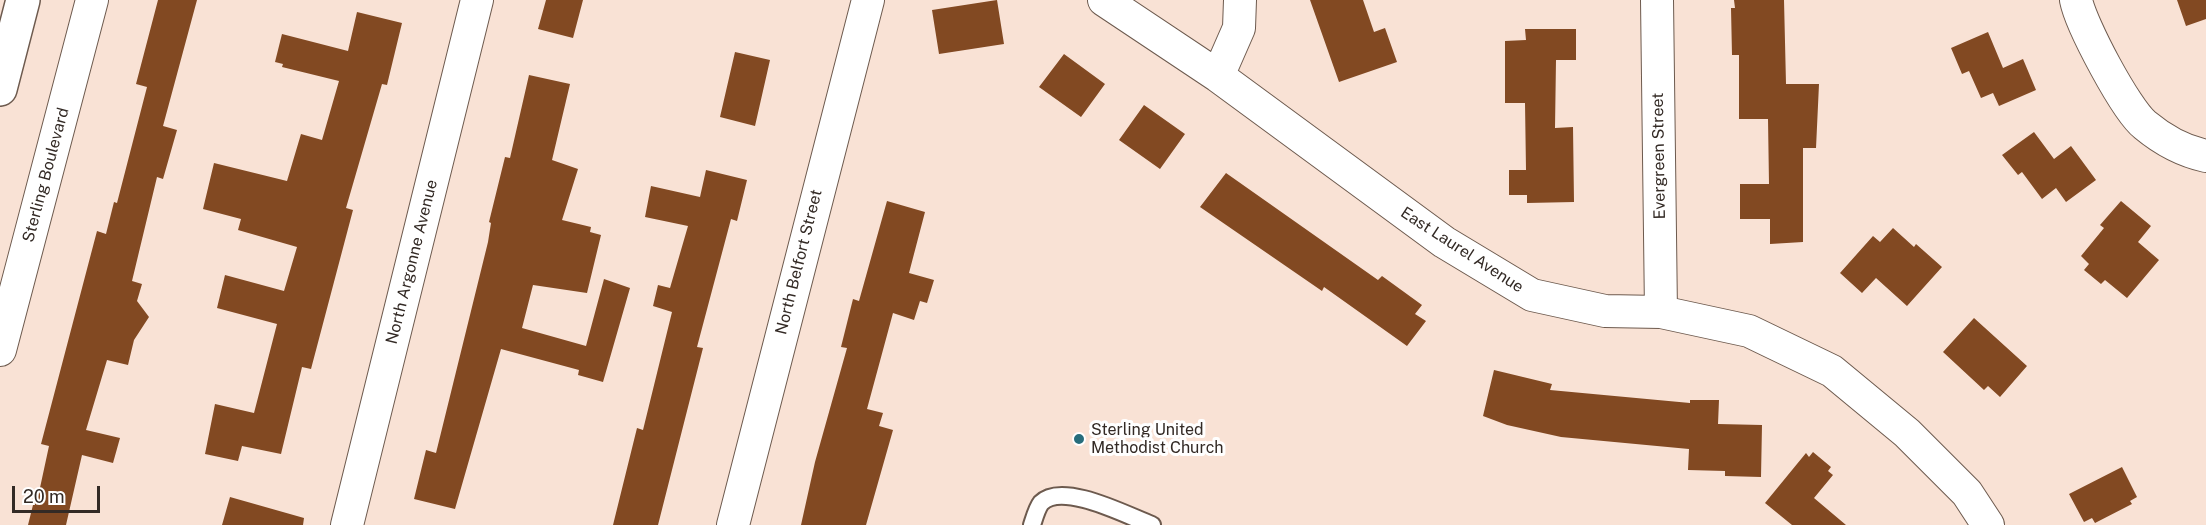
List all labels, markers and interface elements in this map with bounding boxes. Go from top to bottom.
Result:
street label: Evergreen Street [1648,92,1670,220]
street label: Sterling Boulevard [19,106,73,244]
street label: North Argonne Avenue [382,178,442,346]
street label: North Belfort Street [772,187,826,337]
street label: East Laurel Avenue [1397,203,1527,297]
place label: Sterling United Methodist Church [1091,420,1223,458]
marker: Sterling United Methodist Church [1072,432,1086,446]
scale bar [15,474,104,512]
text: 20 m [23,486,65,507]

